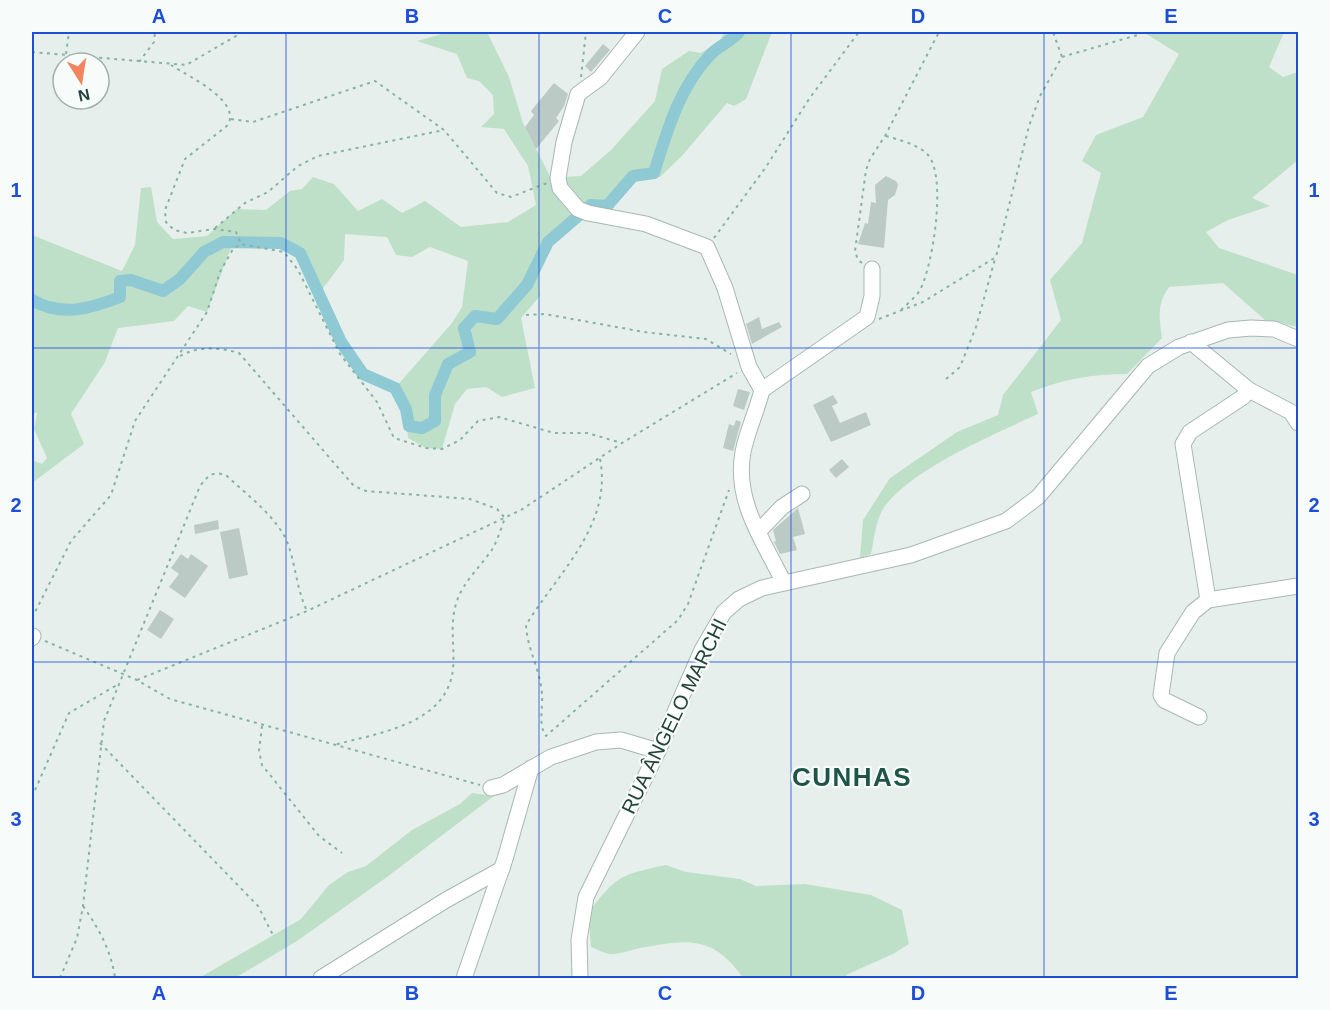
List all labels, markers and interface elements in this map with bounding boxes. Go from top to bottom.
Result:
text: A [152,5,166,27]
text: B [405,5,419,27]
text: C [658,5,672,27]
text: D [911,5,925,27]
text: E [1164,5,1178,27]
north arrow [51,51,111,111]
text: N [77,86,91,105]
text: 1 [10,179,22,201]
text: 1 [1308,179,1320,201]
text: 2 [10,494,22,516]
text: 2 [1308,494,1320,516]
street label: RUA ÂNGELO MARCHI [617,615,731,817]
district label: CUNHAS [792,762,912,792]
text: 3 [10,808,22,830]
text: 3 [1308,808,1320,830]
text: A [152,982,166,1004]
text: B [405,982,419,1004]
text: C [658,982,672,1004]
text: D [911,982,925,1004]
text: E [1164,982,1178,1004]

